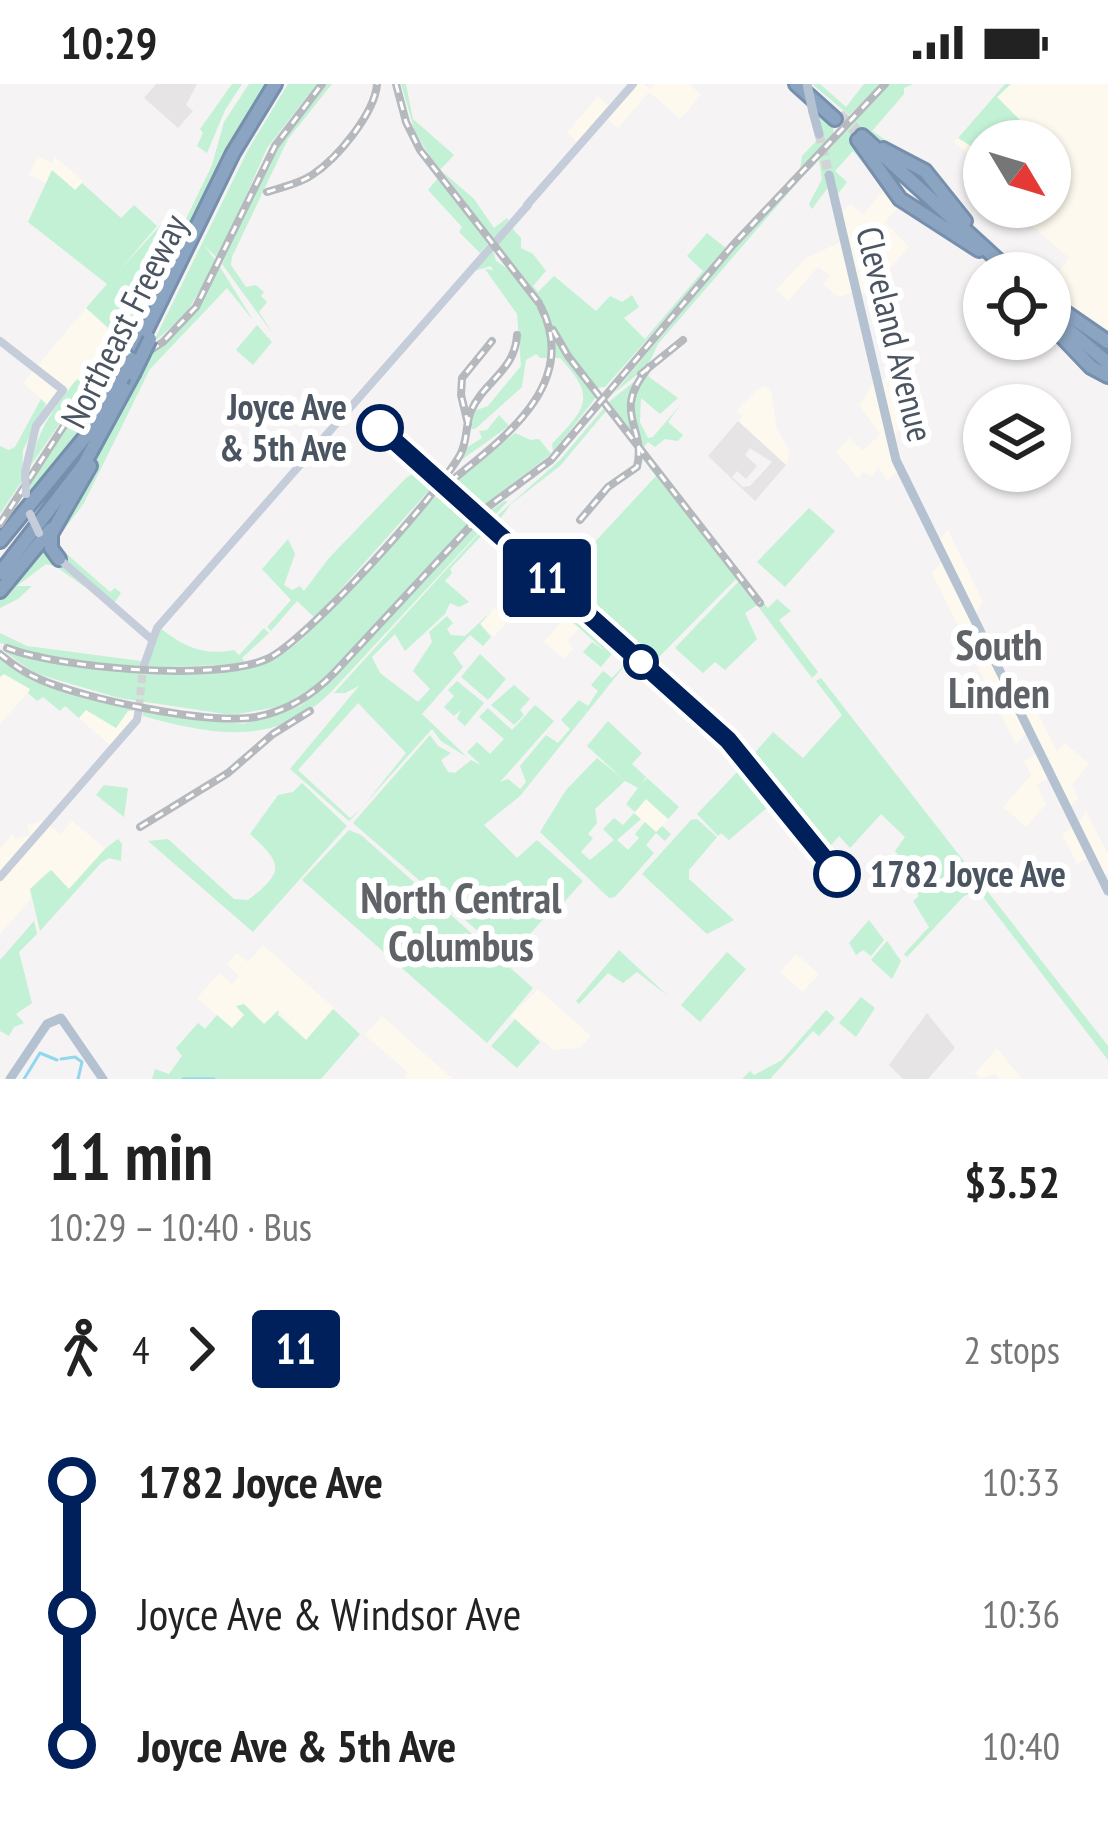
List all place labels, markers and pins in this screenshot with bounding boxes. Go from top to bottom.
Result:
place label: Joyce Ave & 5th Ave [220,383,347,471]
marker: Joyce Ave & 5th Ave [358,406,402,450]
unlabelled marker [625,646,657,678]
place label: 1782 Joyce Ave [870,850,1066,897]
marker: 1782 Joyce Ave [815,852,859,896]

